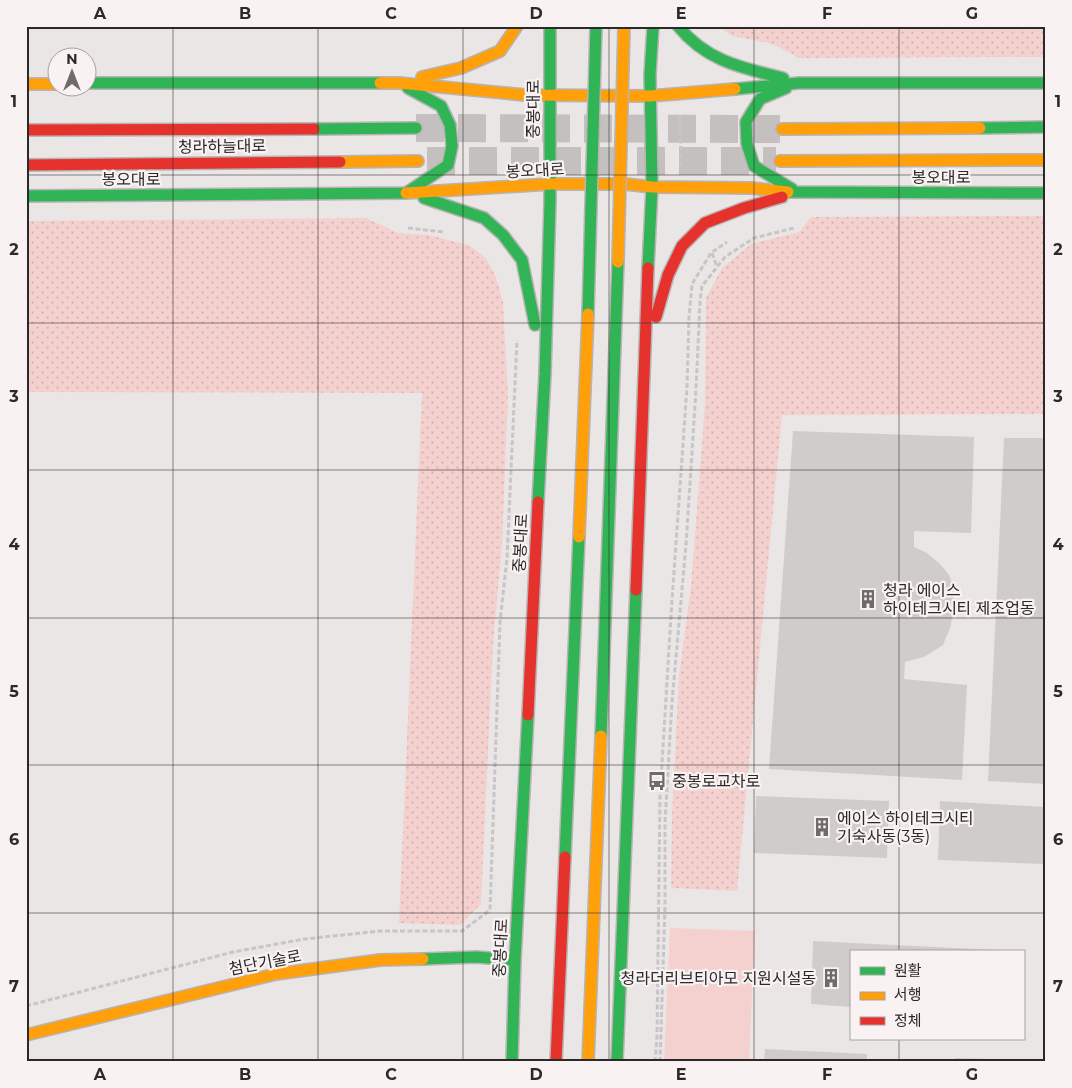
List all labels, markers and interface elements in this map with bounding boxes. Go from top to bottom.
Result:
text: A [93,4,107,23]
text: B [239,4,251,23]
text: C [385,4,397,23]
text: D [529,4,543,23]
text: E [676,4,686,23]
text: F [822,4,832,23]
text: G [966,4,978,23]
north arrow [48,48,98,98]
text: N [66,50,78,68]
street label: 중봉대로 [524,79,543,138]
text: 1 [11,92,17,111]
text: 1 [1055,92,1061,111]
street label: 청라하늘대로 [178,136,267,157]
street label: 봉오대로 [505,159,565,182]
street label: 봉오대로 [912,168,971,187]
street label: 봉오대로 [102,170,161,189]
text: 2 [9,240,19,259]
text: 2 [1053,240,1063,259]
text: 3 [8,387,19,406]
text: 3 [1052,387,1063,406]
street label: 중봉대로 [509,513,532,573]
text: 4 [8,535,20,554]
text: 4 [1052,535,1064,554]
place label: 청라 에이스 하이테크시티 제조업동 [883,581,1035,618]
building icon: 청라 에이스 하이테크시티 제조업동 [857,588,879,610]
text: 5 [9,682,19,701]
text: 5 [1053,682,1063,701]
bus stop icon: 중봉로교차로 [646,770,668,792]
place label: 중봉로교차로 [672,772,761,791]
place label: 에이스 하이테크시티 기숙사동(3동) [837,809,974,846]
building icon: 에이스 하이테크시티 기숙사동(3동) [811,816,833,838]
text: 6 [9,830,19,849]
text: 6 [1053,830,1063,849]
street label: 중봉대로 [489,918,512,978]
street label: 첨단기술로 [227,946,303,979]
legend [850,950,1024,1040]
text: 원활 [894,961,922,980]
building icon: 청라더리브티아모 지원시설동 [820,967,842,989]
place label: 청라더리브티아모 지원시설동 [620,969,816,988]
text: 7 [9,977,19,996]
text: 7 [1053,977,1063,996]
text: 서행 [894,985,922,1004]
text: 정체 [894,1011,922,1030]
text: A [93,1065,107,1084]
text: B [239,1065,251,1084]
text: C [385,1065,397,1084]
text: D [529,1065,543,1084]
text: E [676,1065,686,1084]
text: F [822,1065,832,1084]
text: G [966,1065,978,1084]

